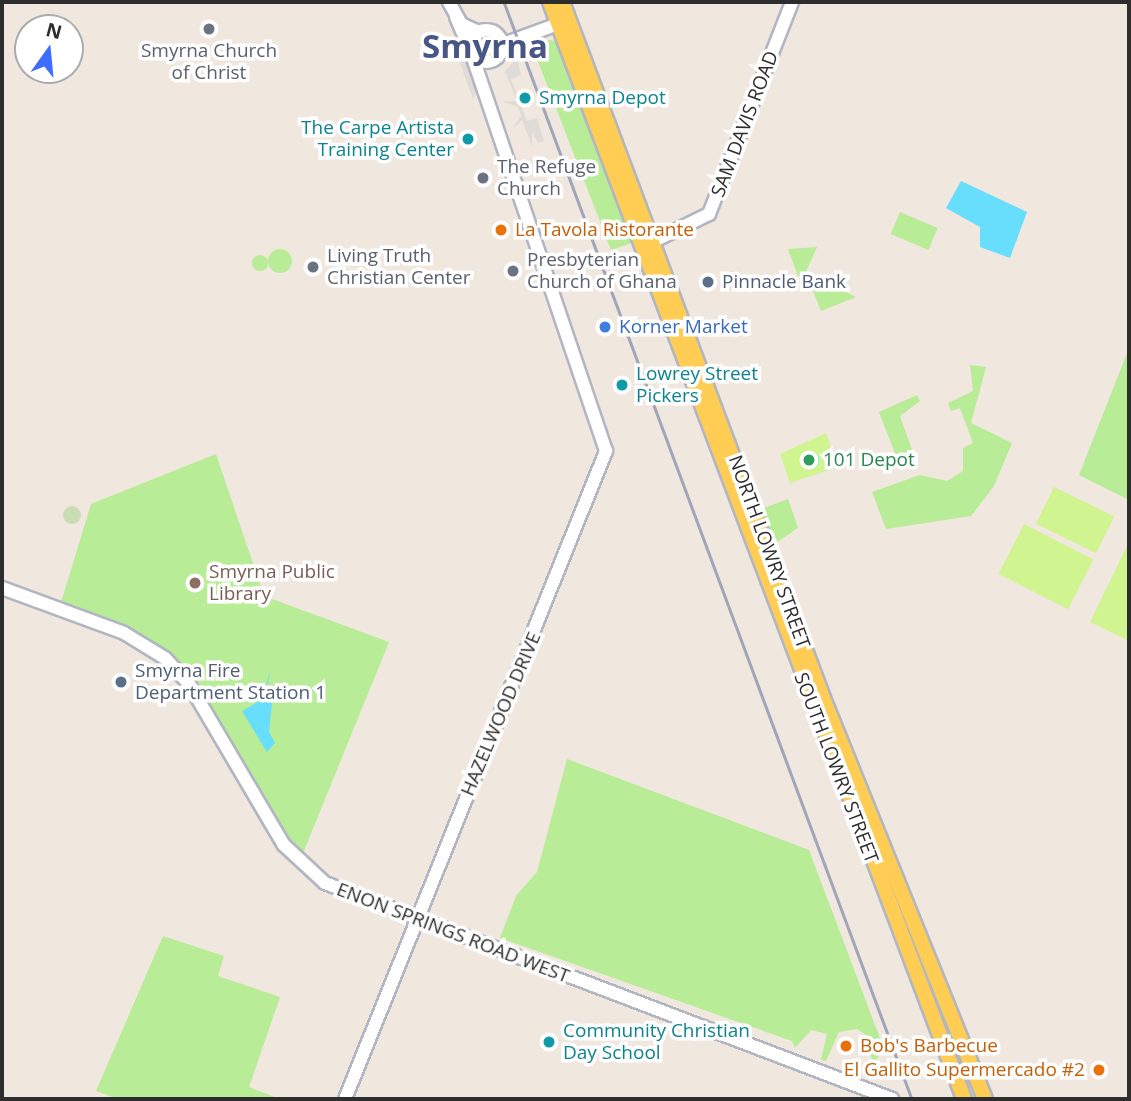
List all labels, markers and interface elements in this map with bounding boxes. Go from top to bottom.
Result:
north arrow [14,14,84,84]
text: N [43,16,65,45]
marker: Smyrna Church of Christ [201,21,217,37]
district label: Smyrna [422,26,548,66]
place label: Smyrna Church of Christ [141,40,277,84]
street label: SAM DAVIS ROAD [707,48,783,200]
place label: Smyrna Depot [539,87,666,109]
marker: Smyrna Depot [517,90,533,106]
place label: The Carpe Artista Training Center [301,117,454,161]
marker: The Carpe Artista Training Center [460,131,476,147]
place label: The Refuge Church [497,156,596,200]
marker: The Refuge Church [475,170,491,186]
place label: La Tavola Ristorante [515,219,694,241]
marker: La Tavola Ristorante [493,222,509,238]
place label: Living Truth Christian Center [327,245,470,289]
place label: Presbyterian Church of Ghana [527,249,677,293]
marker: Living Truth Christian Center [305,259,321,275]
marker: Presbyterian Church of Ghana [505,263,521,279]
place label: Pinnacle Bank [722,271,846,293]
marker: Pinnacle Bank [700,274,716,290]
place label: Korner Market [619,316,748,338]
marker: Korner Market [597,319,613,335]
place label: Lowrey Street Pickers [636,363,758,407]
marker: Lowrey Street Pickers [614,377,630,393]
place label: 101 Depot [823,449,915,471]
street label: NORTH LOWRY STREET [723,452,815,652]
marker: 101 Depot [801,452,817,468]
place label: Smyrna Public Library [209,561,335,605]
marker: Smyrna Public Library [187,575,203,591]
street label: HAZELWOOD DRIVE [456,629,546,799]
place label: Smyrna Fire Department Station 1 [135,660,326,704]
street label: SOUTH LOWRY STREET [789,670,883,866]
marker: Smyrna Fire Department Station 1 [113,674,129,690]
street label: ENON SPRINGS ROAD WEST [333,878,573,988]
place label: Community Christian Day School [563,1020,750,1064]
marker: Community Christian Day School [541,1034,557,1050]
place label: Bob's Barbecue [860,1035,998,1057]
marker: Bob's Barbecue [838,1038,854,1054]
place label: El Gallito Supermercado #2 [844,1059,1085,1081]
marker: El Gallito Supermercado #2 [1091,1062,1107,1078]

